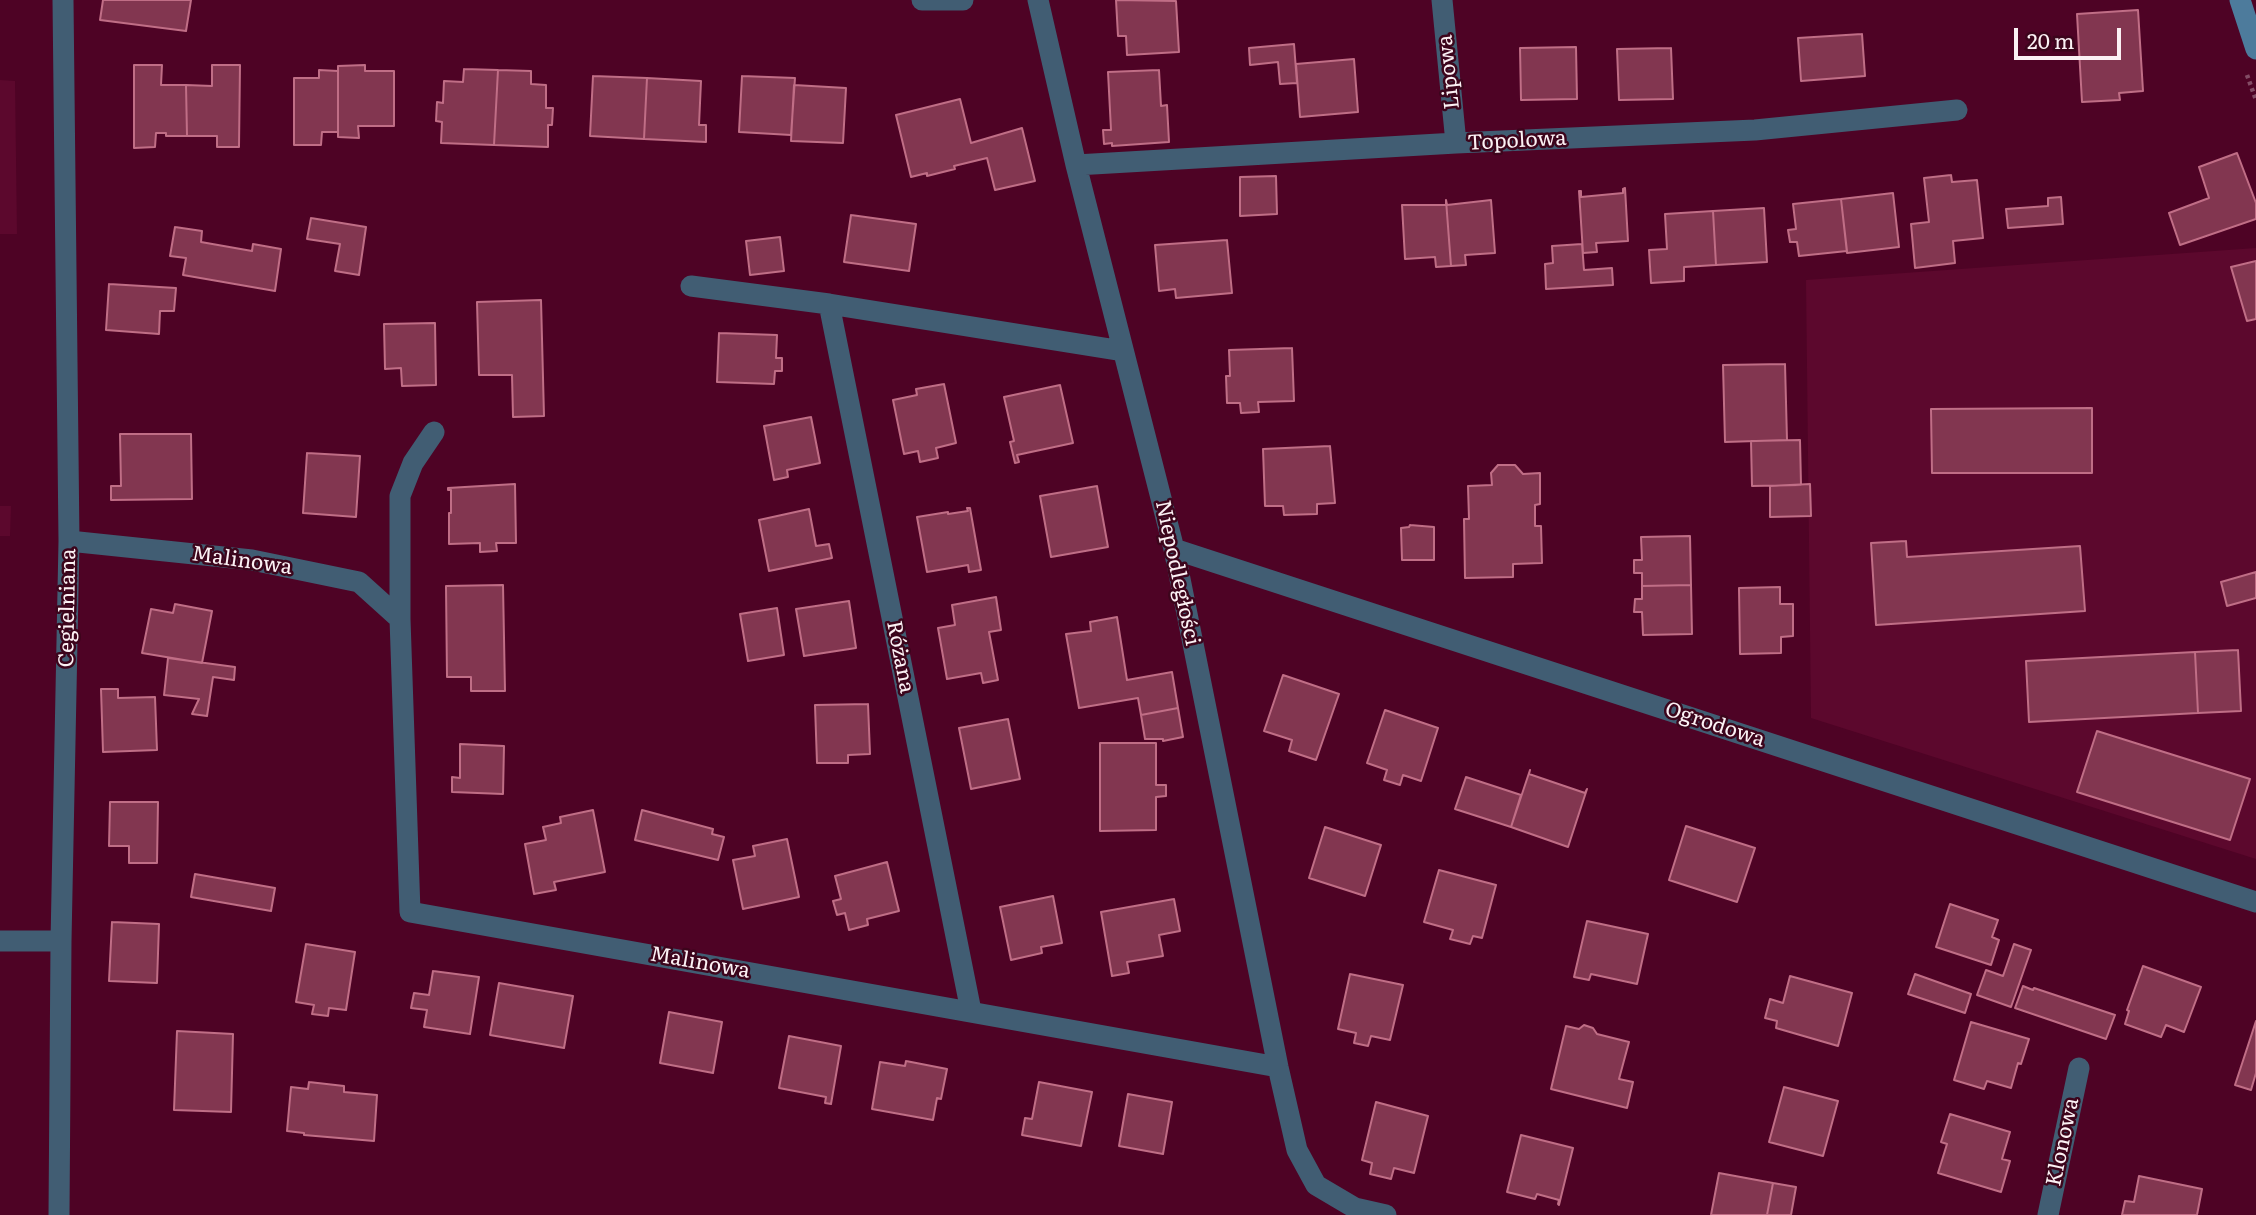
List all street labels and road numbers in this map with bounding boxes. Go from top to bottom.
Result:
street label: Lipowa [1433,34,1465,110]
street label: Topolowa [1467,126,1567,156]
street label: Niepodległości [1149,498,1205,648]
street label: Malinowa [190,541,294,581]
street label: Cegielniana [54,548,82,668]
street label: Różana [881,619,919,695]
street label: Ogrodowa [1662,697,1768,753]
street label: Malinowa [648,942,752,984]
street label: Klonowa [2041,1095,2085,1189]

